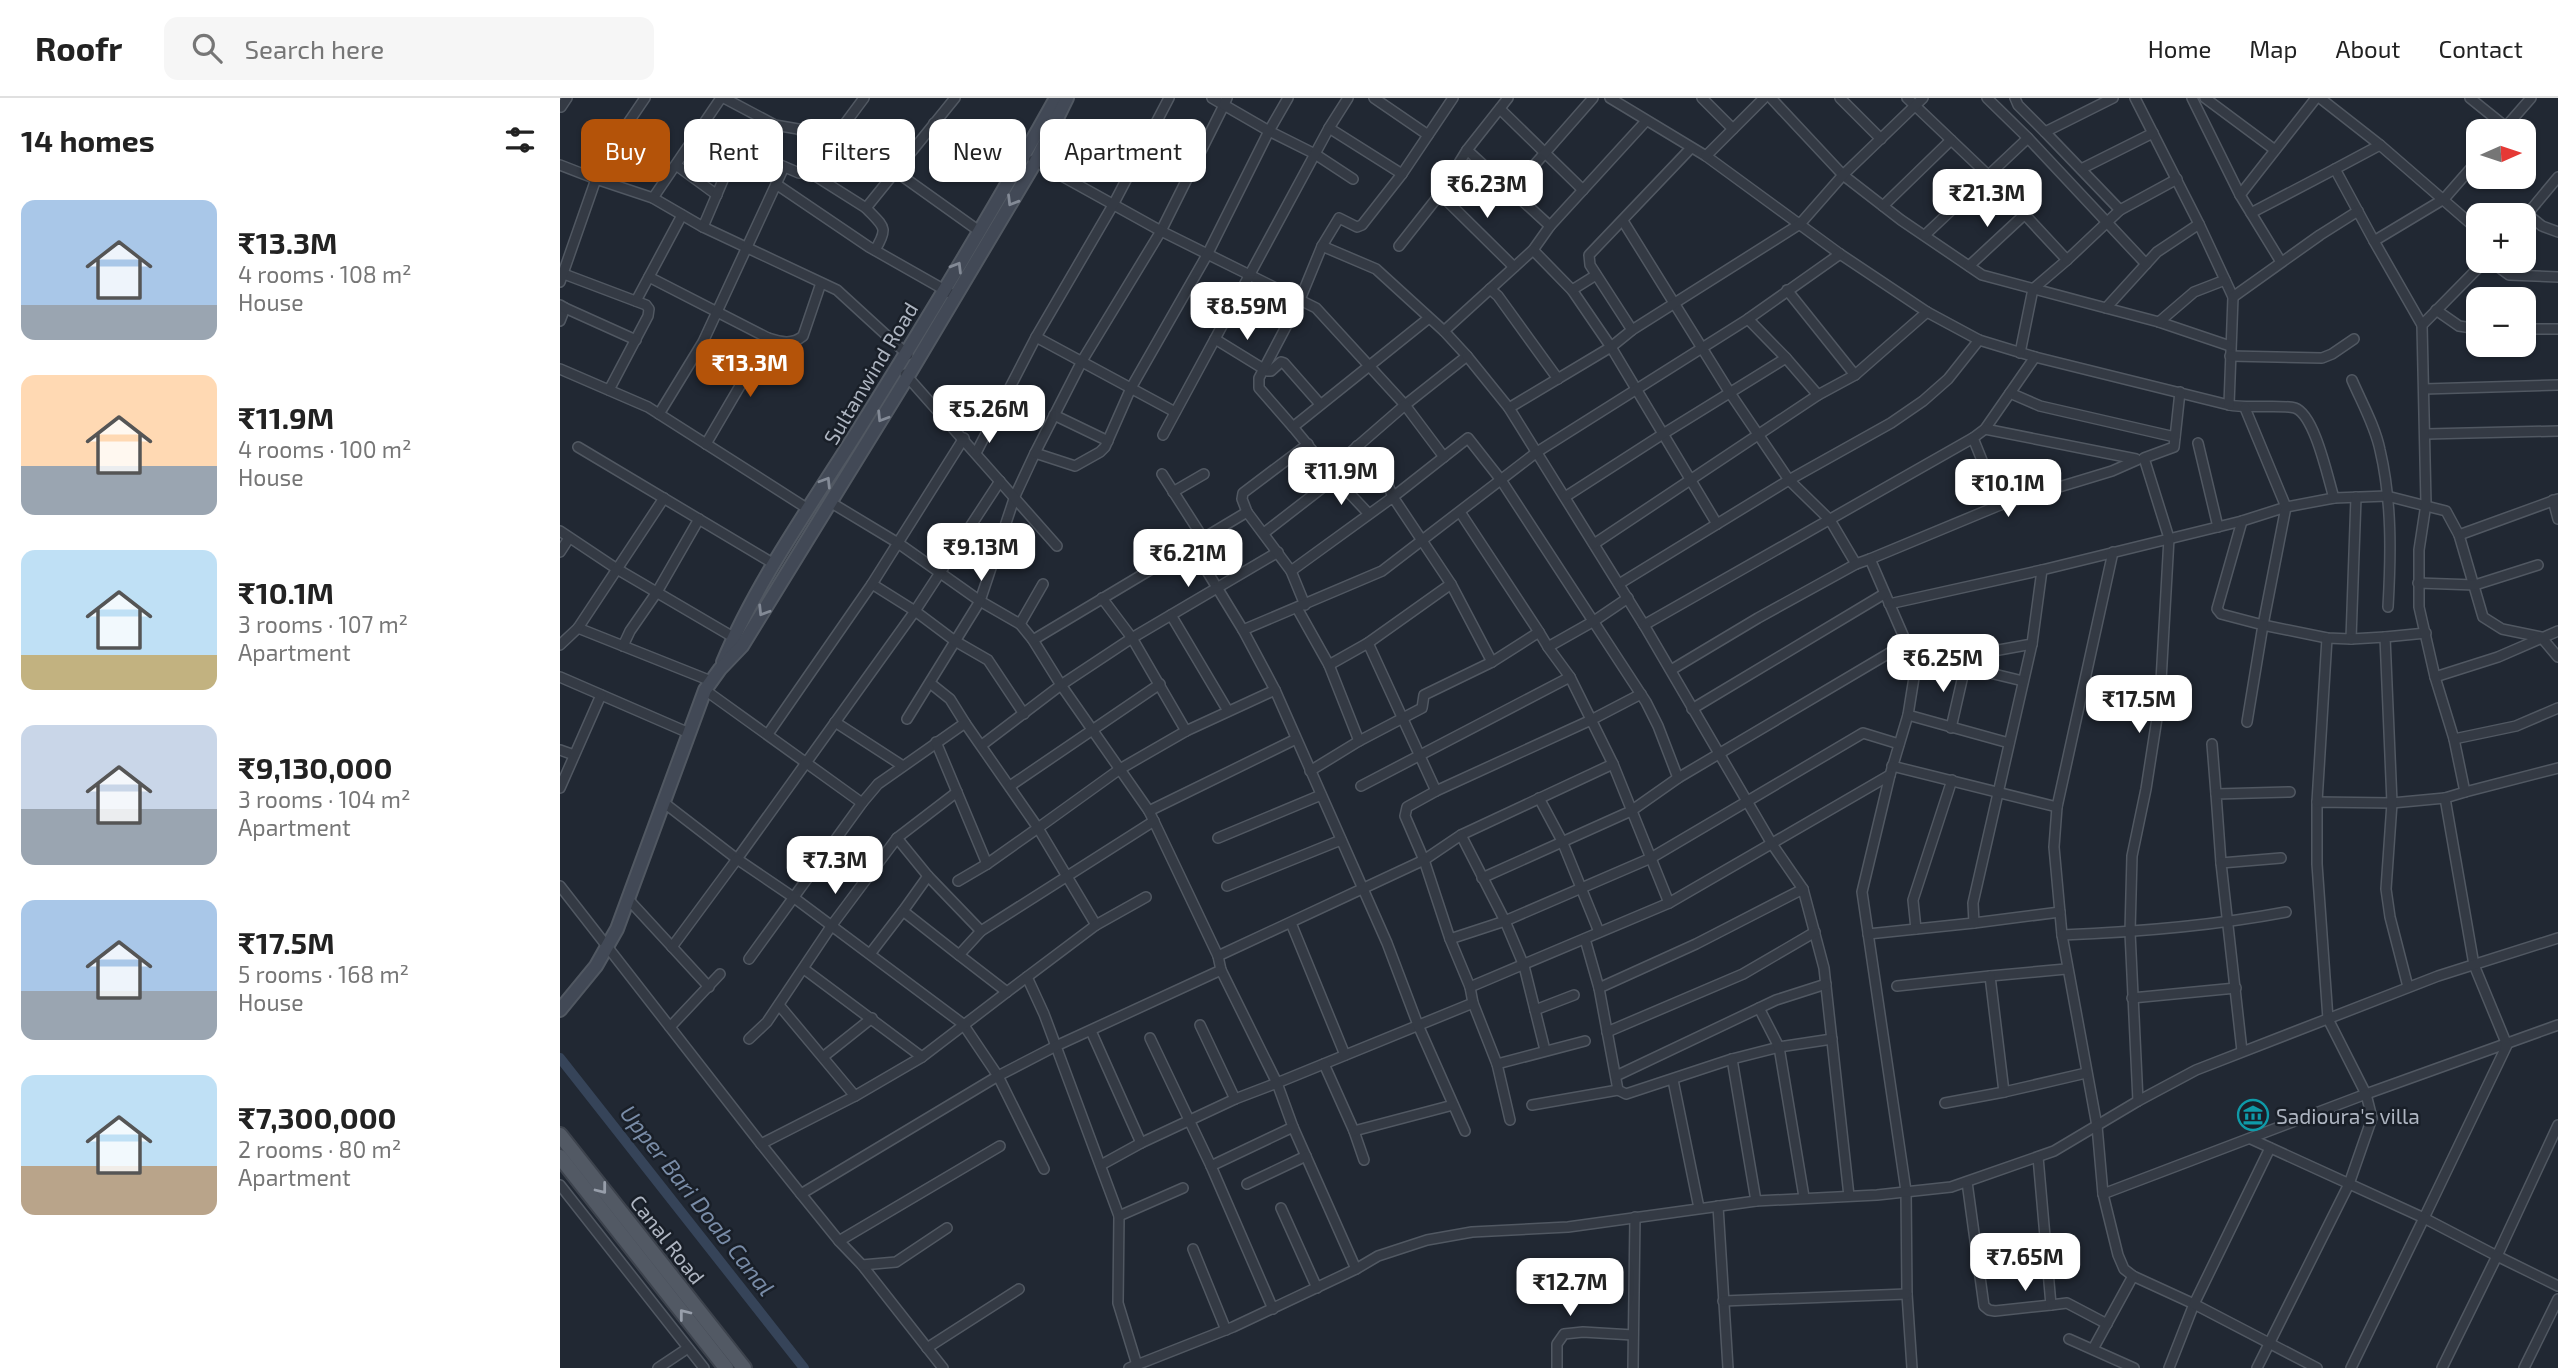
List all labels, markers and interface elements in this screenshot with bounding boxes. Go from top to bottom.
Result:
search box [164,17,654,80]
text: Roofr [35,28,122,68]
icon: search [188,29,226,67]
text: Search here [244,33,384,64]
text: Home [2148,34,2211,63]
text: Map [2249,34,2297,63]
text: About [2335,34,2401,63]
text: Contact [2439,34,2523,63]
chip: Buy [581,119,670,182]
chip: Rent [684,119,783,182]
chip: Filters [797,119,915,182]
chip: New [929,119,1026,182]
chip: Apartment [1040,119,1206,182]
north arrow [2466,119,2536,189]
map controls [2466,119,2536,357]
icon: filters [501,121,539,159]
text: 14 homes [21,122,155,158]
pin: ₹6.23M [1430,160,1544,220]
text: ₹6.23M [1447,169,1527,197]
pin: ₹21.3M [1930,170,2044,229]
text: ₹21.3M [1949,178,2025,206]
one-way arrow [1007,194,1020,207]
button: + [2466,203,2536,273]
text: ₹13.3M [238,224,337,260]
icon: home [77,228,161,312]
text: 4 rooms · 108 m² [238,260,412,288]
one-way arrow [949,262,962,275]
pin: ₹8.59M [1190,282,1304,342]
button: − [2466,287,2536,357]
text: House [238,288,304,316]
text: ₹8.59M [1207,291,1287,319]
street label: Sultanwind Road [818,297,922,449]
pin: ₹13.3M [693,340,807,399]
text: ₹13.3M [712,348,788,376]
pin: ₹5.26M [932,386,1046,445]
text: ₹5.26M [949,394,1029,422]
text: ₹11.9M [238,399,334,435]
icon: home [77,403,161,487]
one-way arrow [878,410,891,423]
text: 4 rooms · 100 m² [238,435,412,463]
pin: ₹11.9M [1284,448,1398,507]
text: ₹11.9M [1304,456,1378,484]
pin: ₹10.1M [1951,460,2065,519]
text: House [238,463,304,491]
text: ₹10.1M [1971,468,2045,496]
one-way arrow [817,477,830,490]
pin: ₹9.13M [924,524,1038,583]
pin: ₹6.21M [1131,530,1245,589]
text: ₹9.13M [943,532,1019,560]
text: ₹6.21M [1149,538,1227,566]
text: ₹10.1M [238,574,334,610]
icon: home [77,578,161,662]
one-way arrow [759,604,772,617]
text: 3 rooms · 107 m² [238,610,408,638]
pin: ₹6.25M [1886,634,2000,694]
text: Apartment [238,638,351,666]
text: ₹6.25M [1903,643,1983,671]
pin: ₹17.5M [2082,676,2196,735]
text: ₹17.5M [2102,684,2176,712]
text: ₹9,130,000 [238,749,392,785]
icon: home [77,753,161,837]
text: 3 rooms · 104 m² [238,785,410,813]
text: Apartment [238,813,351,841]
pin: ₹7.3M [786,836,884,896]
text: ₹7.3M [803,845,867,873]
text: ₹17.5M [238,924,335,960]
icon: home [77,928,161,1012]
text: 5 rooms · 168 m² [238,960,409,988]
text: House [238,988,304,1016]
museum icon: Sadioura's villa [2236,1098,2270,1132]
text: ₹7,300,000 [238,1099,397,1135]
water label: Upper Bari Doab Canal [615,1099,781,1301]
icon: home [77,1103,161,1187]
place label: Sadioura's villa [2276,1103,2420,1128]
text: 2 rooms · 80 m² [238,1135,401,1163]
text: Apartment [238,1163,351,1191]
one-way arrow [594,1181,607,1193]
street label: Canal Road [626,1190,710,1288]
pin: ₹7.65M [1968,1234,2082,1293]
text: ₹7.65M [1986,1242,2064,1270]
pin: ₹12.7M [1513,1258,1627,1318]
text: ₹12.7M [1533,1267,1607,1295]
one-way arrow [679,1310,692,1322]

